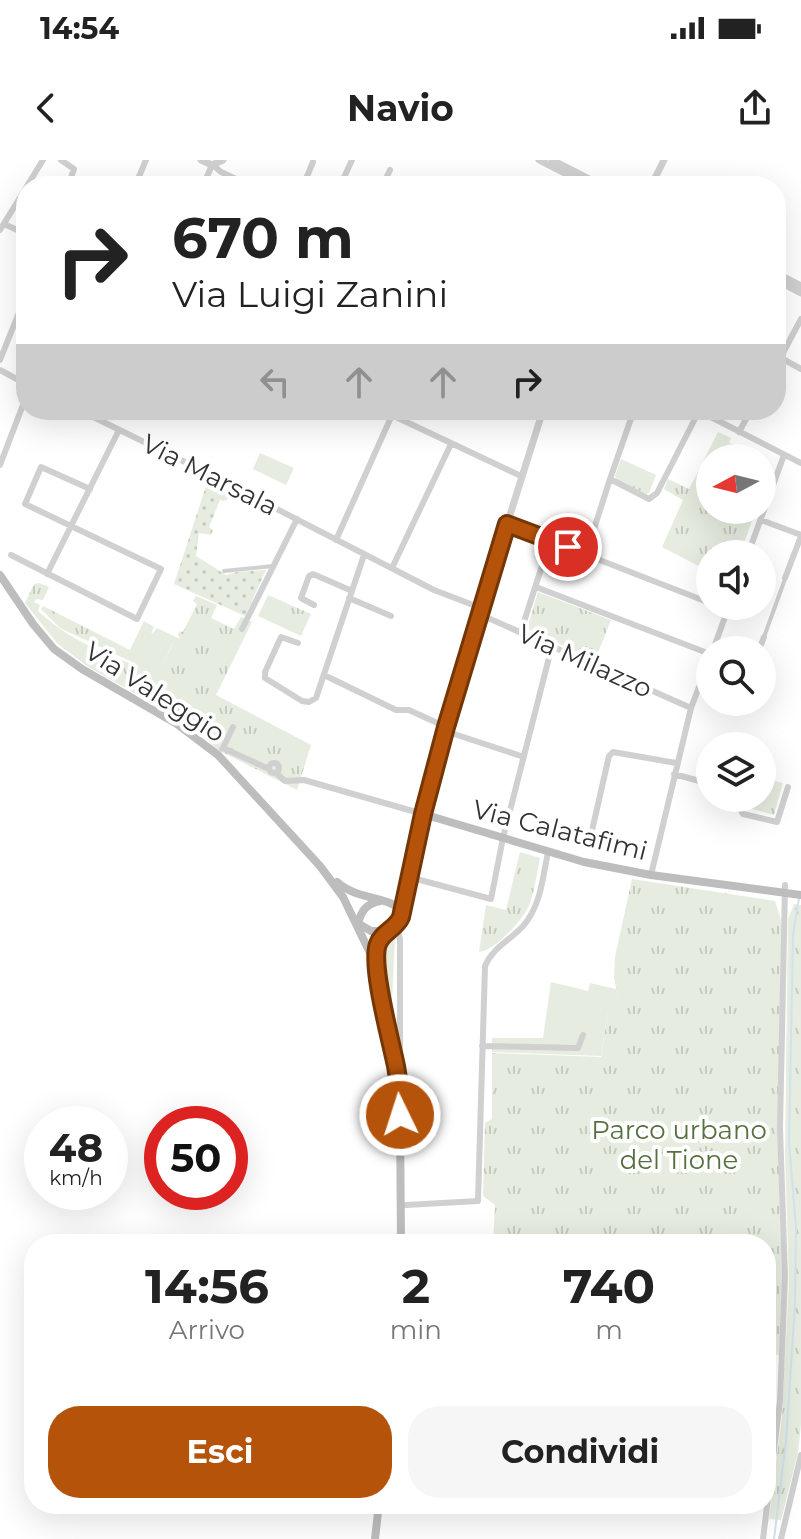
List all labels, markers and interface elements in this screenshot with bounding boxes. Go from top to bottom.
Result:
text: 14:54 [40,10,119,47]
icon: back [24,86,68,130]
text: Navio [347,86,454,130]
icon: share [733,86,777,130]
text: 670 m [172,204,354,272]
icon: right [40,208,144,312]
text: Via Luigi Zanini [172,272,448,316]
icon: left [253,360,297,404]
icon: ahead [337,360,381,404]
icon: ahead [421,360,465,404]
icon: right [505,360,549,404]
street label: Via Marsala [137,427,283,523]
north arrow [696,444,776,524]
map controls [696,444,776,812]
pin [534,513,602,581]
icon: arrive [546,525,590,569]
button: sound [696,540,776,620]
street label: Via Milazzo [513,617,657,705]
street label: Via Valeggio [79,635,231,749]
button: search [696,636,776,716]
button: layers [696,732,776,812]
street label: Via Calatafimi [470,793,650,867]
position arrow [358,1073,442,1157]
speed limit sign: 50 [144,1106,248,1210]
park label: Parco urbano del Tione [591,1114,767,1176]
text: 48 [49,1123,103,1172]
text: km/h [49,1166,103,1190]
text: 14:56 [145,1257,269,1315]
text: 2 [402,1257,430,1315]
text: 740 [563,1257,655,1315]
text: Arrivo [169,1314,245,1346]
text: min [390,1314,442,1346]
text: m [595,1314,623,1346]
button: Esci [48,1406,392,1498]
button: Condividi [408,1406,752,1498]

